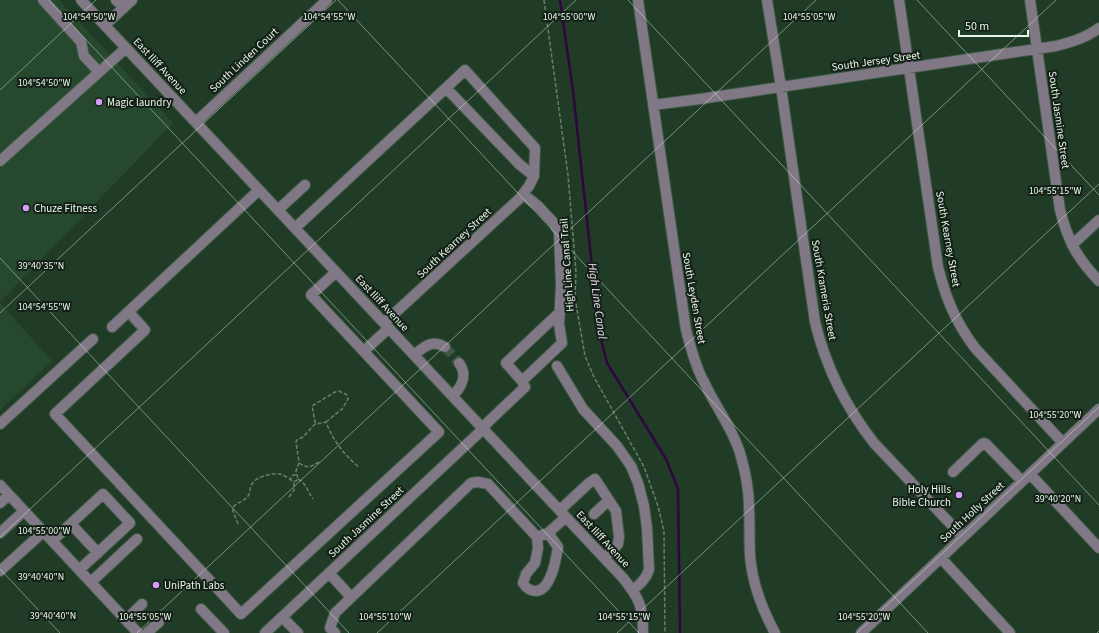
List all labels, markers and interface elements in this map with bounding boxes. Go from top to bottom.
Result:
text: 104°54'50"W [63,10,115,24]
text: 104°54'55"W [303,10,355,24]
text: 104°55'00"W [543,10,595,24]
text: 104°55'05"W [783,10,835,24]
scale bar [959,12,1028,38]
text: 50 m [965,18,989,35]
street label: South Linden Court [206,24,282,96]
street label: East Iliff Avenue [130,34,191,98]
street label: South Jersey Street [831,47,922,75]
street label: South Jasmine Street [1045,70,1073,170]
text: 104°54'50"W [18,76,70,90]
place label: Magic laundry [107,95,172,110]
marker: Magic laundry [94,97,104,107]
text: 104°55'15"W [1029,184,1081,198]
street label: South Kearney Street [932,190,964,288]
place label: Chuze Fitness [34,201,97,216]
marker: Chuze Fitness [21,203,31,213]
street label: South Kearney Street [413,204,495,282]
street label: High Line Canal Trail [556,218,578,312]
street label: South Krameria Street [808,239,840,342]
street label: South Leyden Street [679,251,709,345]
text: 39°40'35"N [18,259,64,273]
water label: High Line Canal [583,262,611,340]
street label: East Iliff Avenue [352,271,413,335]
text: 104°54'55"W [18,300,70,314]
text: 104°55'20"W [1029,408,1081,422]
street label: South Holly Street [936,478,1008,546]
place label: Holy Hills Bible Church [892,482,951,510]
street label: South Jasmine Street [325,483,407,561]
marker: Holy Hills Bible Church [954,490,964,500]
text: 39°40'20"N [1035,492,1081,506]
street label: East Iliff Avenue [573,507,634,571]
text: 104°55'00"W [18,524,70,538]
text: 39°40'40"N [18,570,64,584]
place label: UniPath Labs [164,578,225,593]
marker: UniPath Labs [151,580,161,590]
text: 39°40'40"N [30,609,76,623]
text: 104°55'05"W [119,610,171,624]
text: 104°55'10"W [359,610,411,624]
text: 104°55'15"W [598,610,650,624]
text: 104°55'20"W [838,610,890,624]

